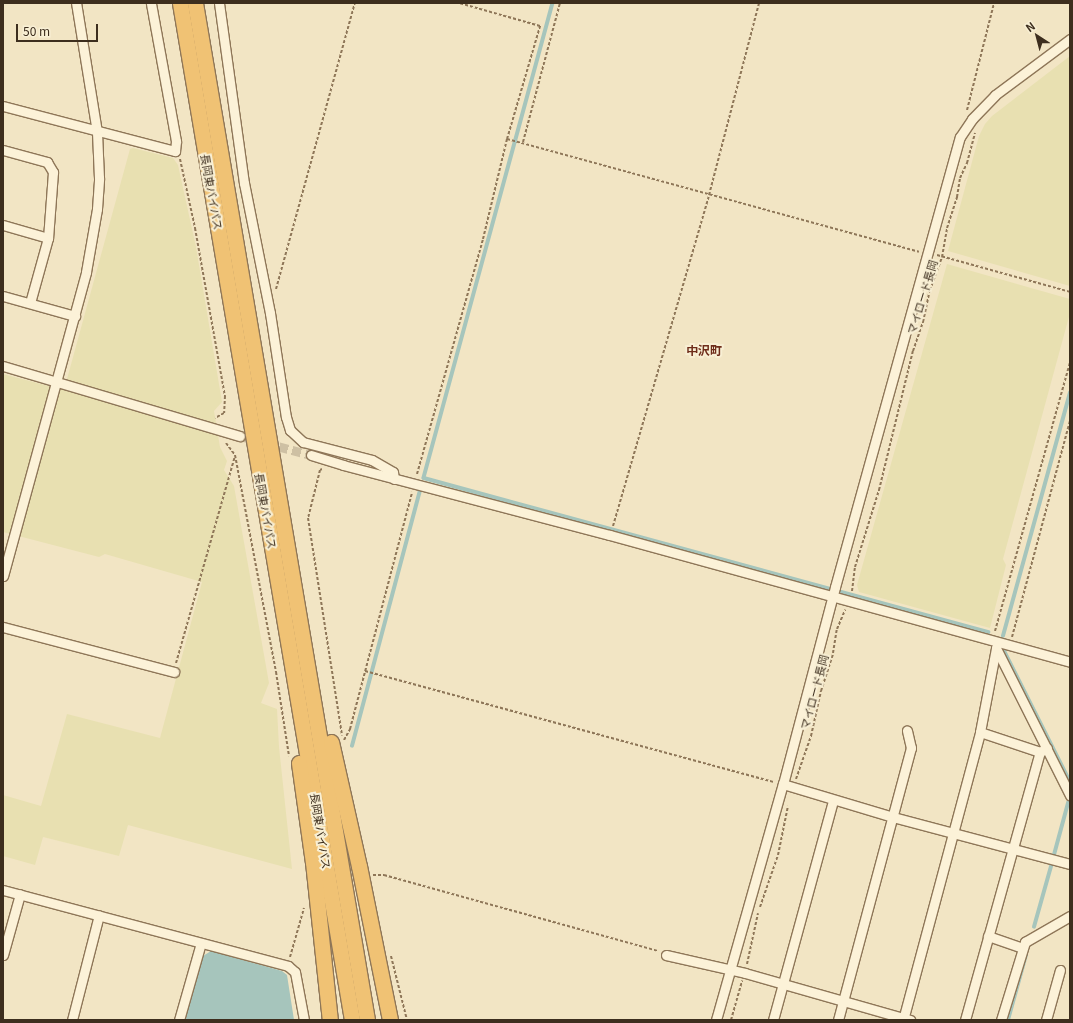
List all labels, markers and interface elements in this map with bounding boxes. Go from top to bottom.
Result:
scale bar [18,16,100,42]
north arrow [1017,16,1057,56]
text: N [1022,17,1038,35]
text: 50 m [23,22,50,39]
street label: 長岡東バイパス [199,153,225,231]
street label: マイロード長岡 [904,258,940,336]
district label: 中沢町 [686,343,722,357]
street label: 長岡東バイパス [253,472,279,550]
street label: マイロード長岡 [798,653,830,731]
street label: 長岡東バイパス [308,792,334,870]

